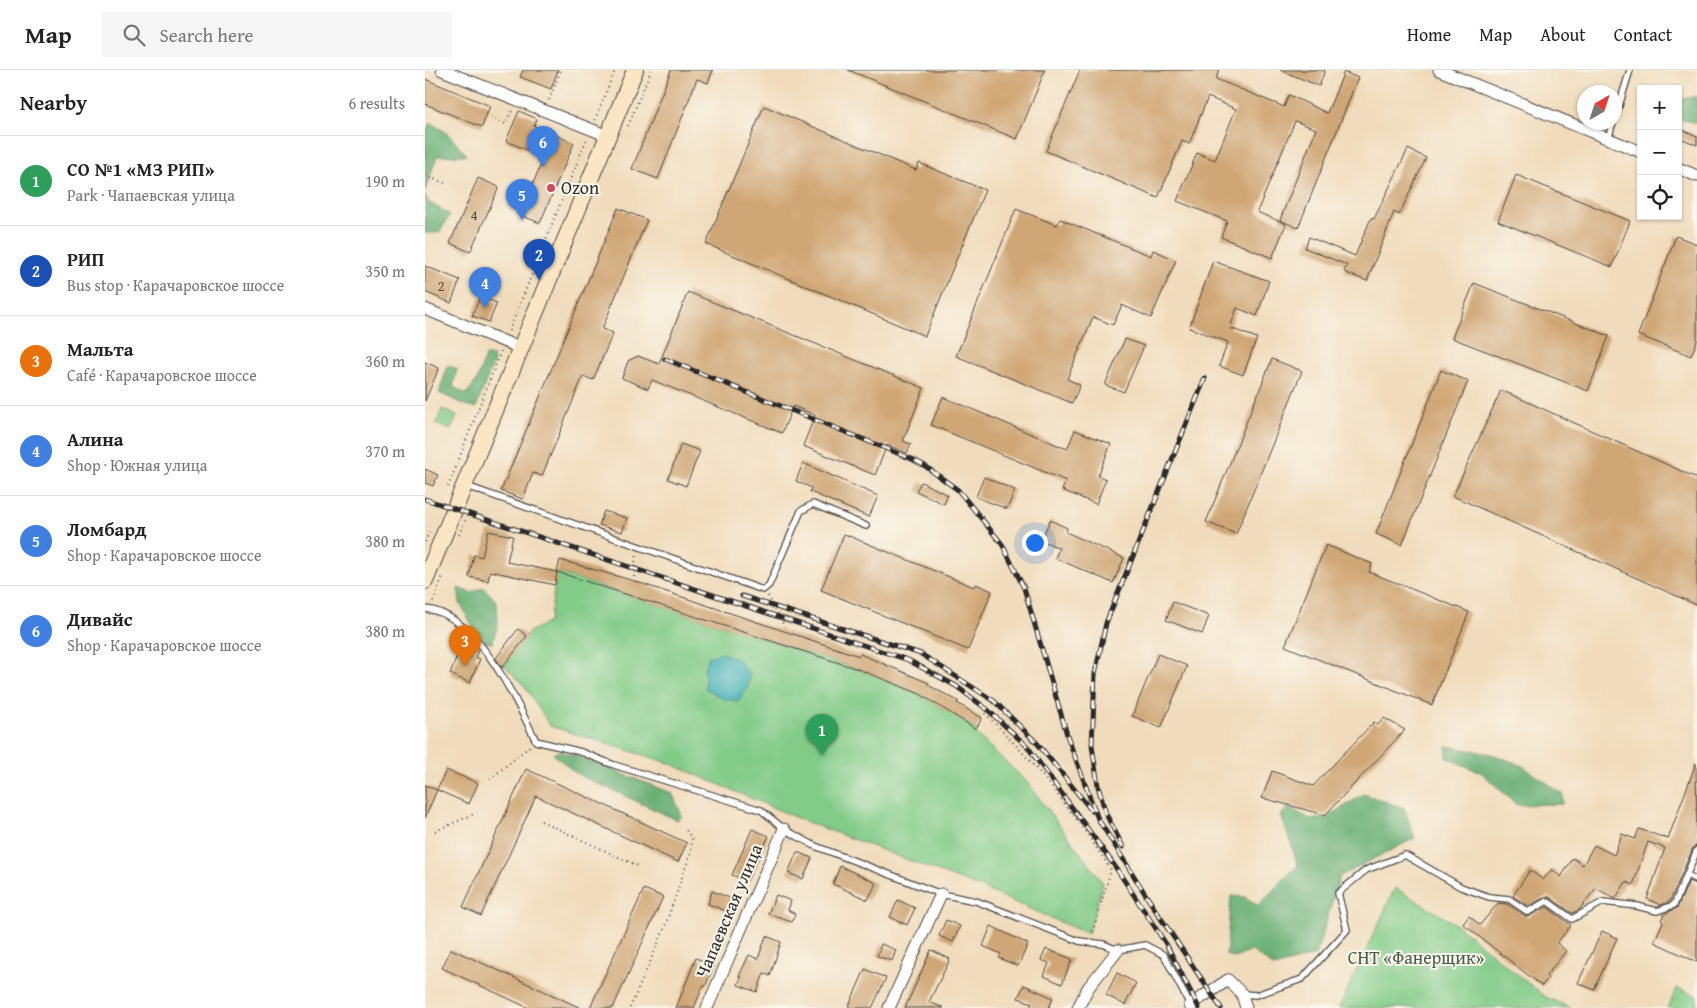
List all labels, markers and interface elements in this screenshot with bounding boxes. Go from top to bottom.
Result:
search box [102,12,452,57]
text: Map [25,17,72,52]
icon: search [120,21,148,49]
text: Search here [160,21,253,49]
text: Home [1407,21,1451,48]
text: Map [1479,21,1512,48]
text: About [1540,21,1586,48]
text: Contact [1614,21,1672,48]
north arrow [1577,85,1622,130]
map controls [1637,85,1682,220]
button: + [1637,85,1682,130]
text: Nearby [20,87,87,118]
text: 6 results [348,91,405,115]
pin: 6 [527,126,559,167]
button: − [1637,130,1682,175]
text: СО №1 «МЗ РИП» [67,155,214,183]
text: 1 [32,169,40,193]
text: 190 m [365,169,405,193]
place label: Ozon [561,174,599,201]
button: locate [1637,175,1682,220]
pin: 5 [506,179,538,220]
marker: Ozon [545,182,557,194]
text: Park · Чапаевская улица [67,183,235,207]
house number: 4 [470,204,478,225]
pin: 2 [523,239,555,280]
text: РИП [67,245,104,273]
text: 2 [32,259,40,283]
text: 350 m [365,259,405,283]
pin: 4 [469,267,501,308]
text: Bus stop · Карачаровское шоссе [67,273,284,297]
house number: 2 [437,275,445,296]
text: Мальта [67,335,133,363]
text: 3 [32,349,40,373]
text: 360 m [365,349,405,373]
text: Café · Карачаровское шоссе [67,363,257,387]
text: Алина [67,425,124,453]
text: 4 [32,439,40,463]
text: 370 m [365,439,405,463]
text: Shop · Южная улица [67,453,207,477]
text: Ломбард [67,515,147,543]
text: 5 [32,529,40,553]
text: 380 m [365,529,405,553]
your location [1022,530,1048,556]
text: Shop · Карачаровское шоссе [67,543,261,567]
text: Дивайс [67,605,133,633]
text: 6 [32,619,40,643]
text: 380 m [365,619,405,643]
pin: 3 [449,625,481,666]
text: Shop · Карачаровское шоссе [67,633,261,657]
pin: 1 [806,714,838,755]
street label: Чапаевская улица [688,839,769,982]
park label: СНТ «Фанерщик» [1348,944,1484,971]

